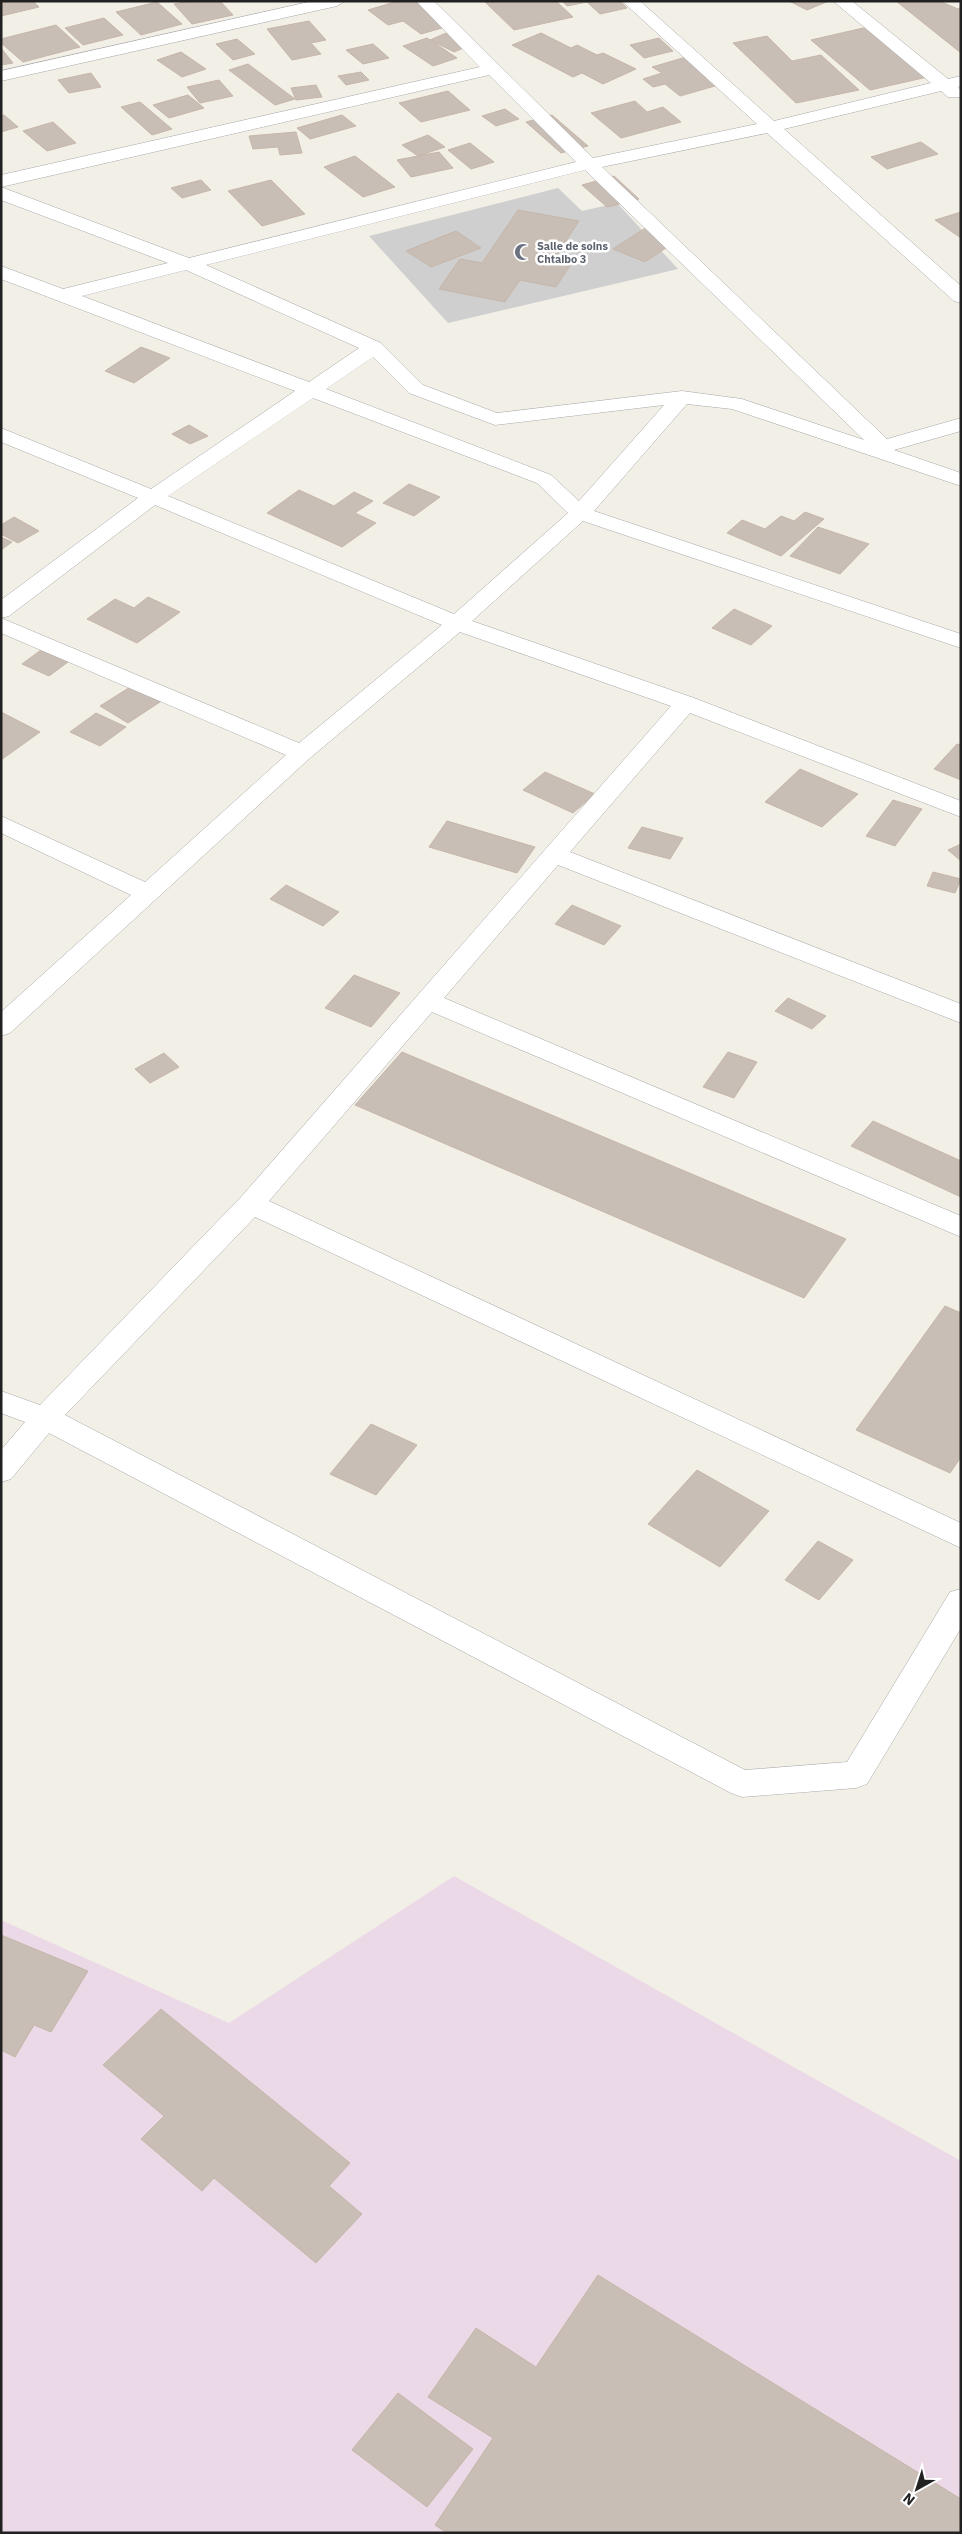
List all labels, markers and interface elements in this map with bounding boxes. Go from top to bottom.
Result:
place label: Salle de soins Chtaibo 3 [537,239,608,266]
mosque icon: Salle de soins Chtaibo 3 [513,242,533,262]
north arrow [892,2464,942,2514]
text: N [899,2489,918,2509]

